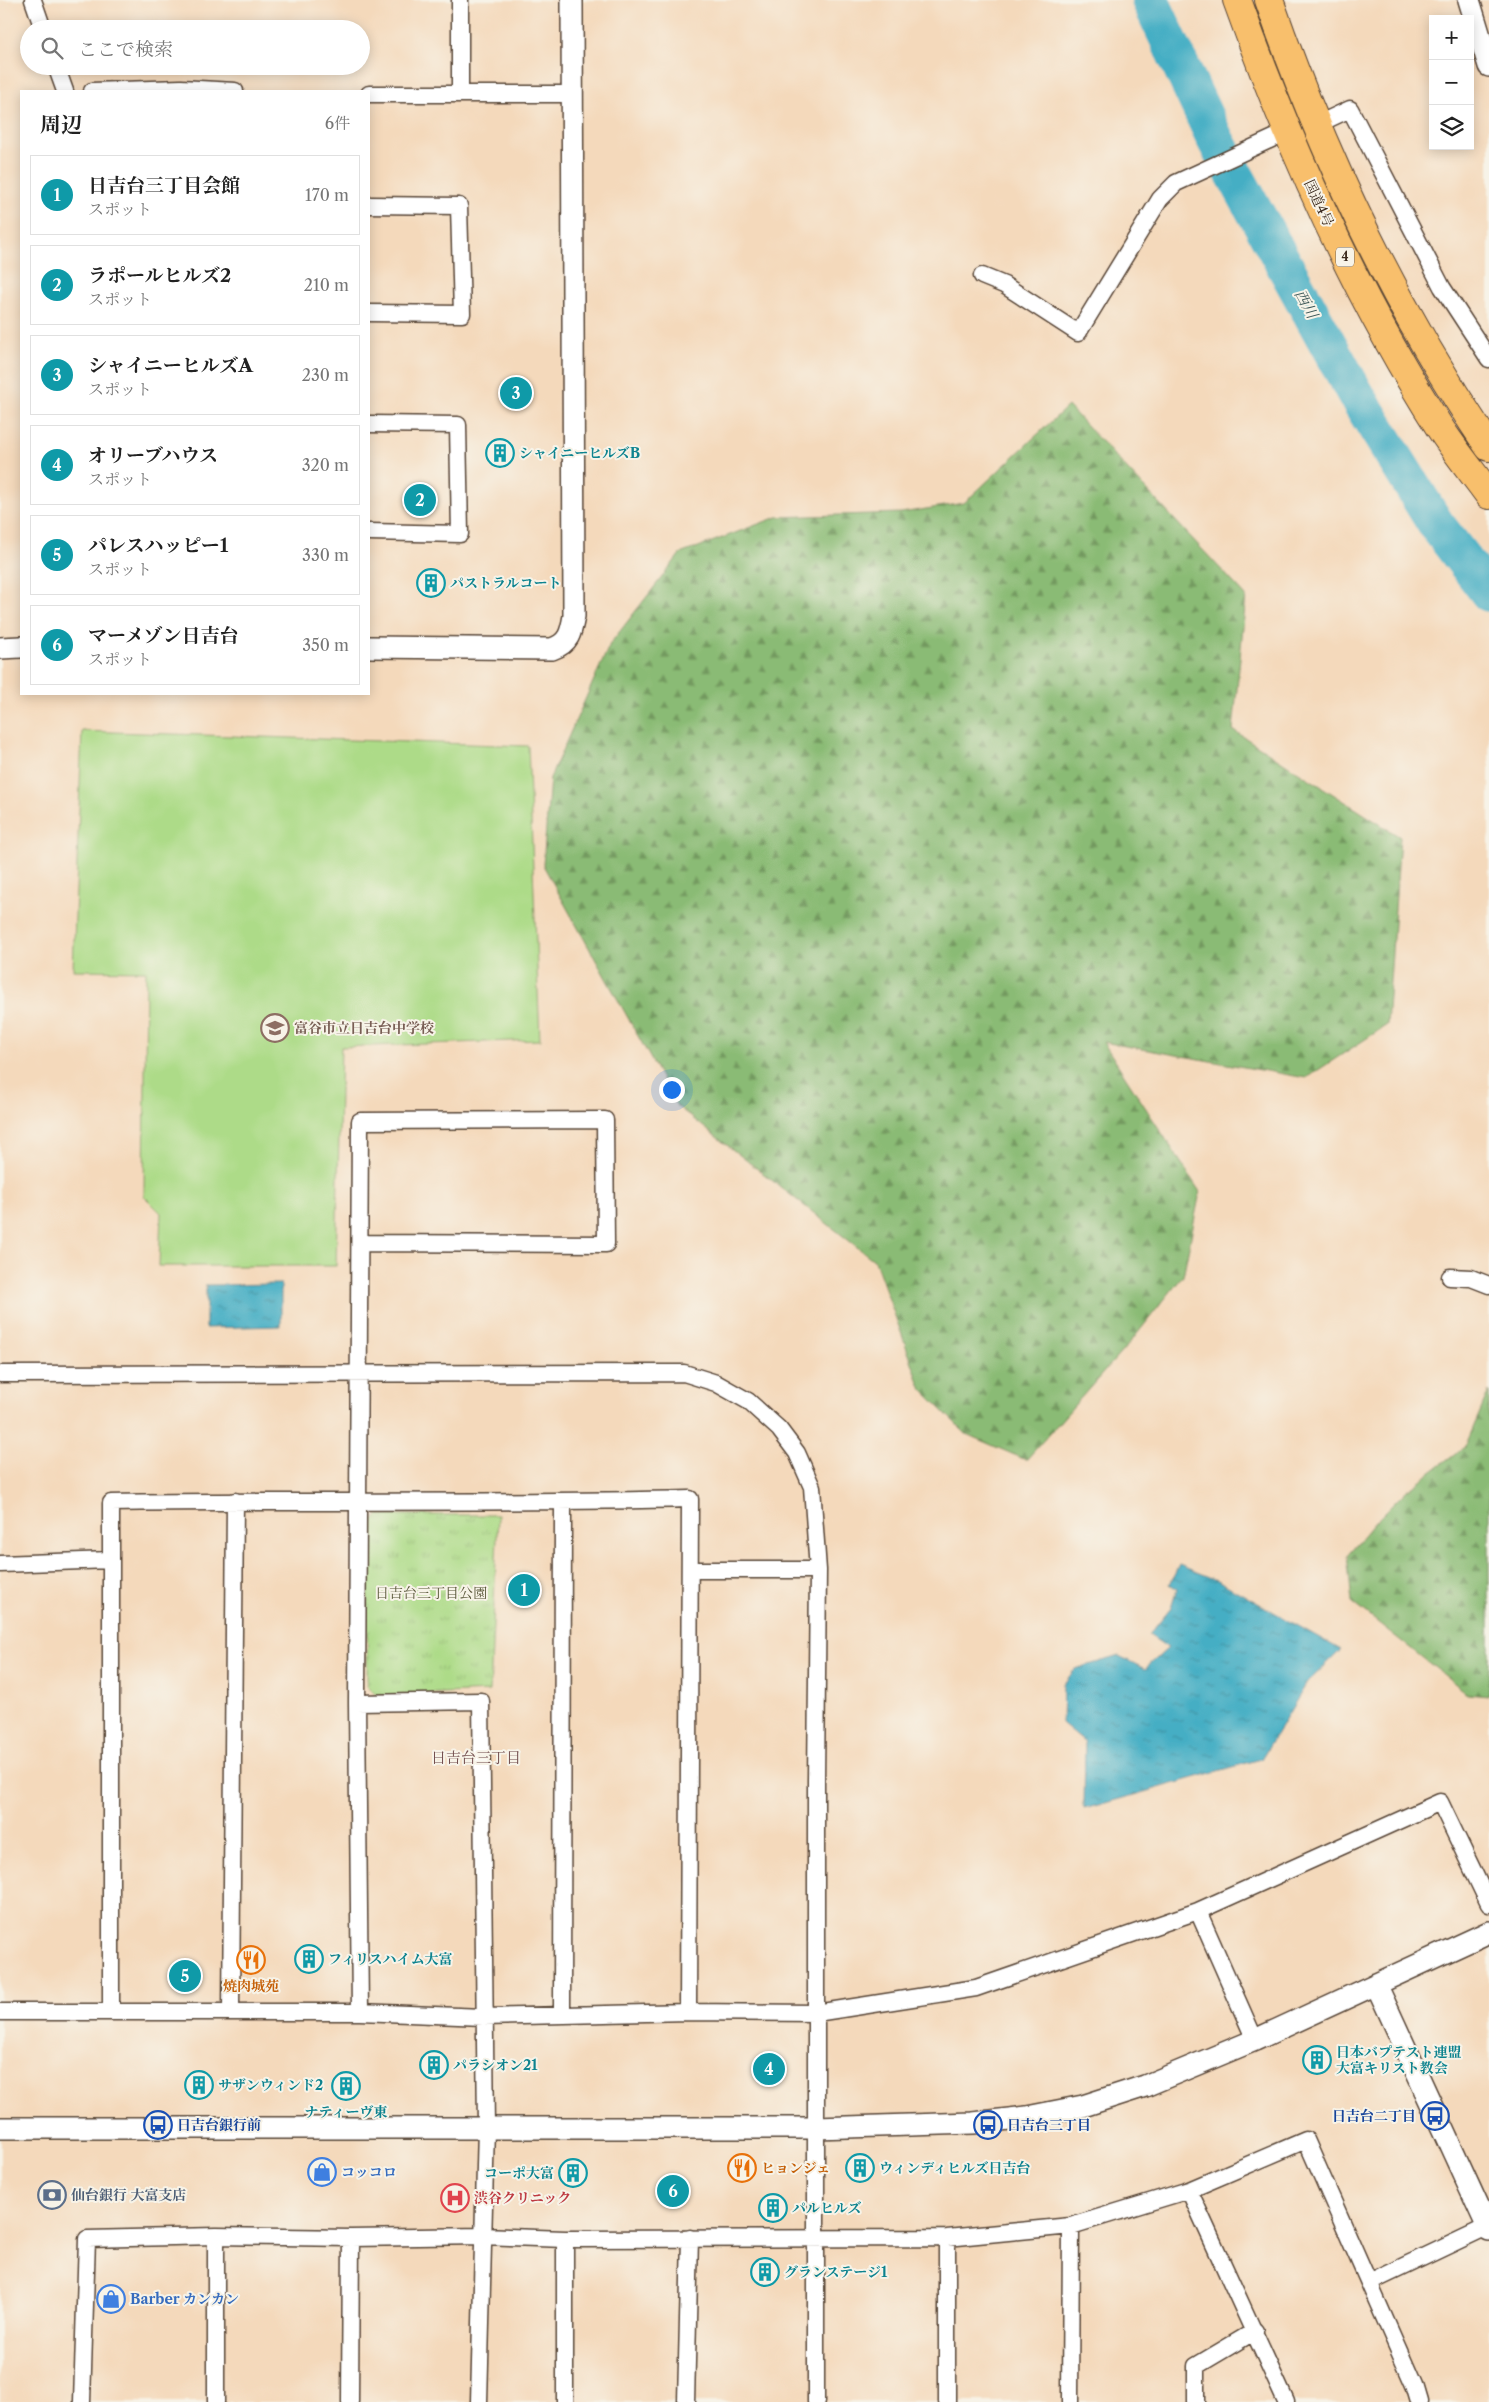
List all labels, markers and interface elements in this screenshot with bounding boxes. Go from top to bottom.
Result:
map controls [1429,15,1474,150]
button: + [1429,15,1474,60]
search box [20,20,370,75]
icon: search [38,34,66,62]
text: ここで検索 [78,38,173,61]
button: − [1429,60,1474,105]
button: layers [1429,105,1474,150]
text: 周辺 [40,112,82,137]
text: 6件 [325,113,350,133]
text: 日吉台三丁目会館 [88,174,240,197]
street label: 国道4号 [1300,176,1338,230]
text: 1 [53,185,61,205]
text: 170 m [305,185,349,205]
text: スポット [88,199,152,219]
road number: 4 [1336,248,1354,266]
text: ラポールヒルズ2 [88,264,231,287]
text: 2 [52,275,62,295]
text: 210 m [304,275,349,295]
water label: 西川 [1291,286,1323,323]
text: スポット [88,289,152,309]
text: シャイニーヒルズA [88,354,253,377]
text: 3 [52,365,62,385]
text: 230 m [302,365,349,385]
pin: 3 [500,374,532,412]
text: スポット [88,379,152,399]
building icon: シャイニーヒルズB [485,438,515,468]
text: オリーブハウス [88,444,218,467]
place label: シャイニーヒルズB [519,444,640,462]
text: 4 [52,455,62,475]
text: 320 m [302,455,349,475]
text: スポット [88,469,152,489]
pin: 2 [404,481,436,519]
text: パレスハッピー1 [88,534,228,557]
text: 5 [53,545,61,565]
text: 330 m [302,545,349,565]
text: スポット [88,559,152,579]
building icon: パストラルコート [416,568,446,598]
place label: パストラルコート [450,574,562,592]
text: マーメゾン日吉台 [88,624,238,647]
text: 6 [52,635,62,655]
text: 350 m [302,635,349,655]
text: スポット [88,649,152,669]
school or university icon: 富谷市立日吉台中学校 [260,1013,290,1043]
place label: 富谷市立日吉台中学校 [294,1019,434,1037]
your location [659,1077,685,1103]
pin: 1 [508,1571,540,1609]
park label: 日吉台三丁目公園 [375,1584,487,1602]
district label: 日吉台三丁目 [431,1748,521,1767]
building icon: フィリスハイム大富 [294,1944,324,1974]
restaurant icon: 焼肉城苑 [236,1945,266,1975]
place label: フィリスハイム大富 [328,1950,453,1968]
pin: 5 [169,1957,201,1995]
place label: 焼肉城苑 [223,1977,279,1995]
place label: 日本バプテスト連盟 大富キリスト教会 [1336,2043,1461,2077]
building icon: 日本バプテスト連盟 大富キリスト教会 [1302,2045,1332,2075]
building icon: パラシオン21 [419,2050,449,2080]
pin: 4 [753,2050,785,2088]
place label: パラシオン21 [453,2056,538,2074]
building icon: サザンウィンド2 [184,2070,214,2100]
building icon: ナティーヴ東 [331,2071,361,2101]
place label: サザンウィンド2 [218,2076,323,2094]
bus stop icon: 日吉台二丁目 [1420,2101,1450,2131]
place label: ナティーヴ東 [305,2103,387,2121]
place label: 日吉台二丁目 [1332,2107,1416,2125]
bus stop icon: 日吉台銀行前 [143,2110,173,2140]
bus stop icon: 日吉台三丁目 [973,2110,1003,2140]
place label: 日吉台銀行前 [177,2116,261,2134]
place label: 日吉台三丁目 [1007,2116,1091,2134]
restaurant icon: ヒョンジェ [727,2153,757,2183]
building icon: ウィンディヒルズ日吉台 [845,2153,875,2183]
shop icon: コッコロ [307,2157,337,2187]
building icon: コーポ大富 [558,2158,588,2188]
place label: ヒョンジェ [761,2159,830,2177]
place label: ウィンディヒルズ日吉台 [879,2159,1031,2177]
place label: コッコロ [341,2163,397,2181]
place label: コーポ大富 [484,2164,554,2182]
pin: 6 [657,2172,689,2210]
bank icon: 仙台銀行 大富支店 [37,2180,67,2210]
hospital icon: 渋谷クリニック [440,2183,470,2213]
place label: 仙台銀行 大富支店 [71,2186,187,2204]
place label: 渋谷クリニック [474,2189,571,2207]
building icon: パルヒルズ [758,2193,788,2223]
place label: パルヒルズ [792,2199,862,2217]
building icon: グランステージ1 [750,2257,780,2287]
place label: グランステージ1 [784,2263,888,2281]
shop icon: Barber カンカン [96,2284,126,2314]
place label: Barber カンカン [130,2290,239,2308]

